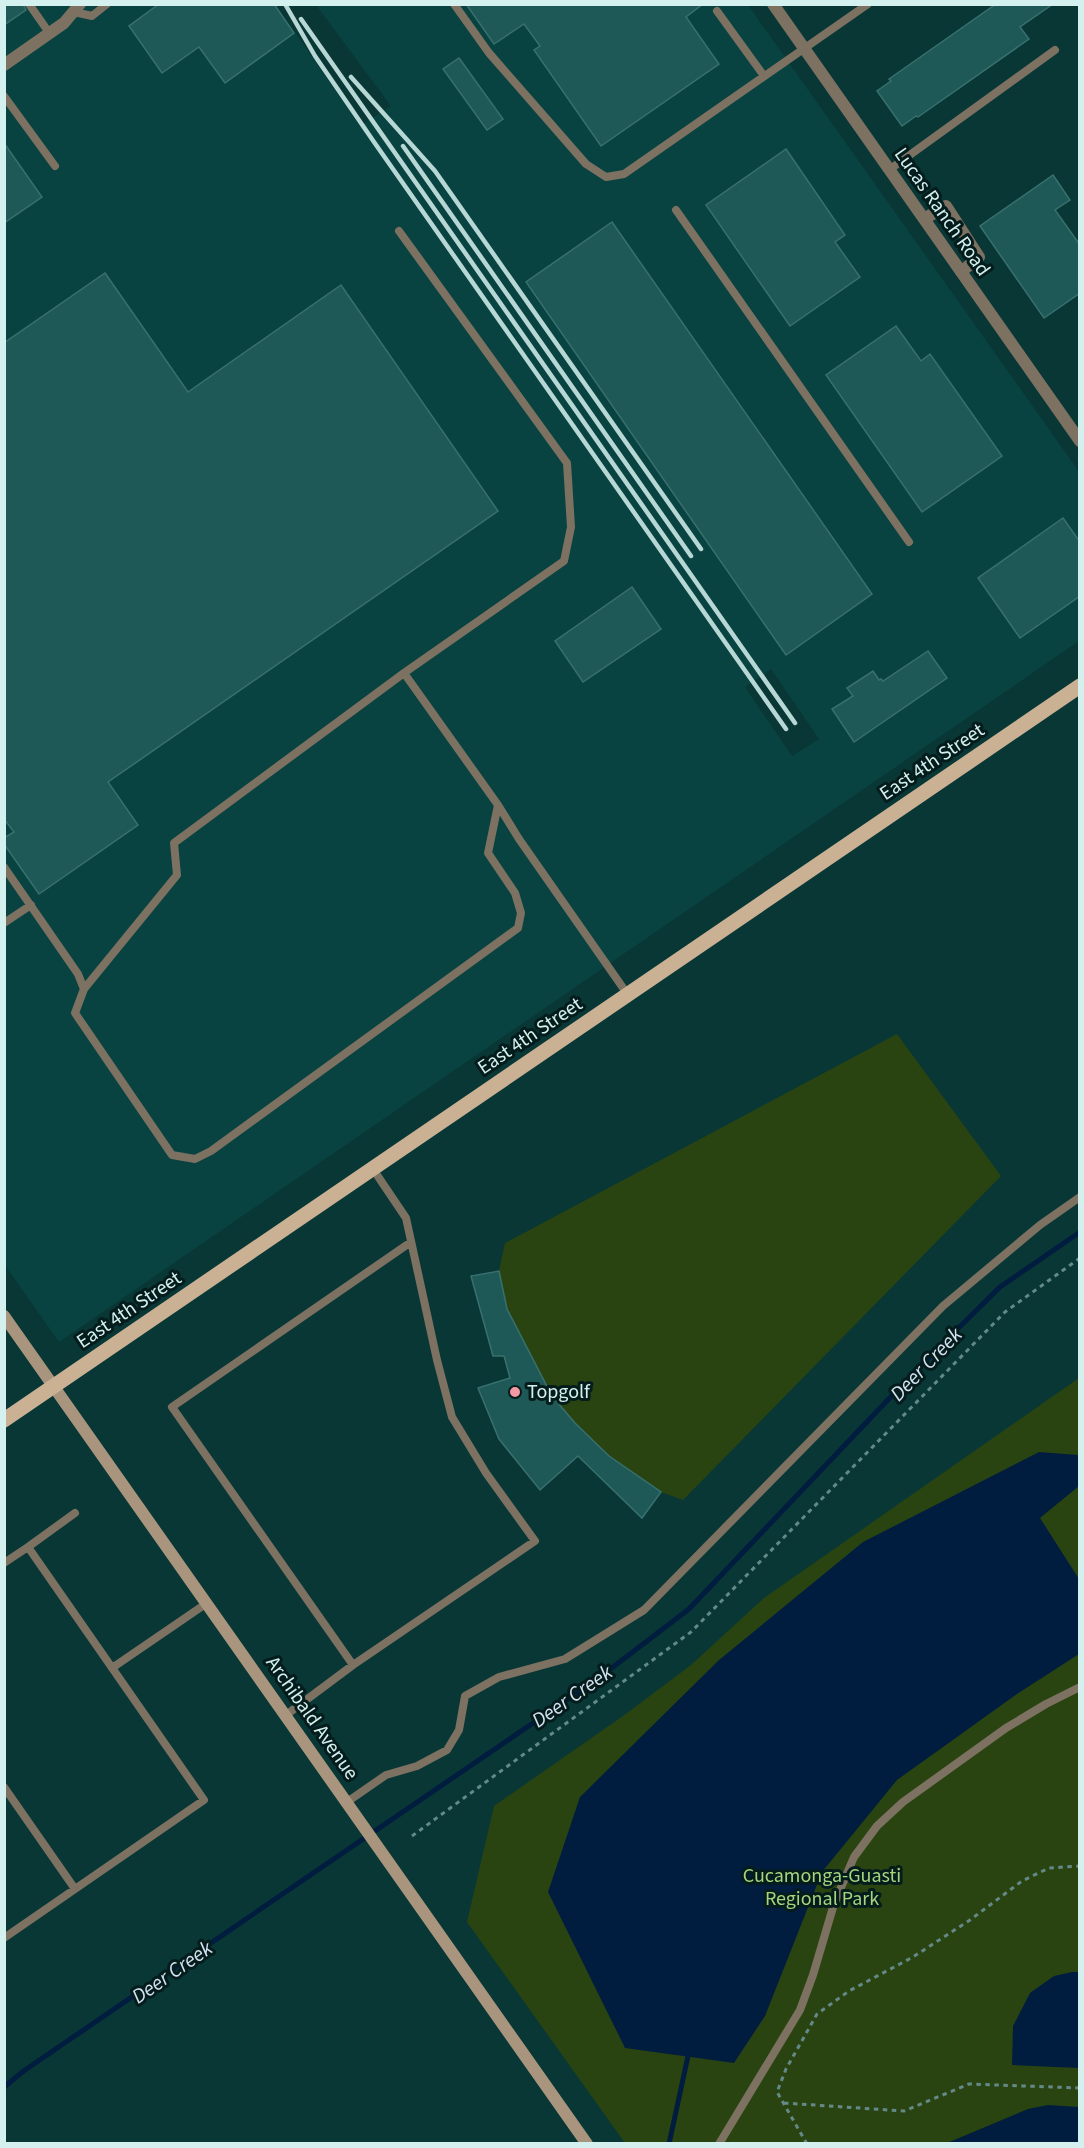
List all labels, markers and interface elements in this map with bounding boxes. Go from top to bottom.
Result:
street label: Lucas Ranch Road [887,142,997,282]
street label: East 4th Street [874,716,990,807]
street label: East 4th Street [472,990,588,1081]
street label: East 4th Street [71,1264,187,1355]
water label: Deer Creek [883,1320,970,1408]
place label: Topgolf [527,1378,591,1406]
marker: Topgolf [508,1385,522,1399]
street label: Archibald Avenue [259,1650,365,1786]
water label: Deer Creek [525,1657,619,1735]
park label: Cucamonga-Guasti Regional Park [743,1862,901,1913]
water label: Deer Creek [125,1933,219,2011]

